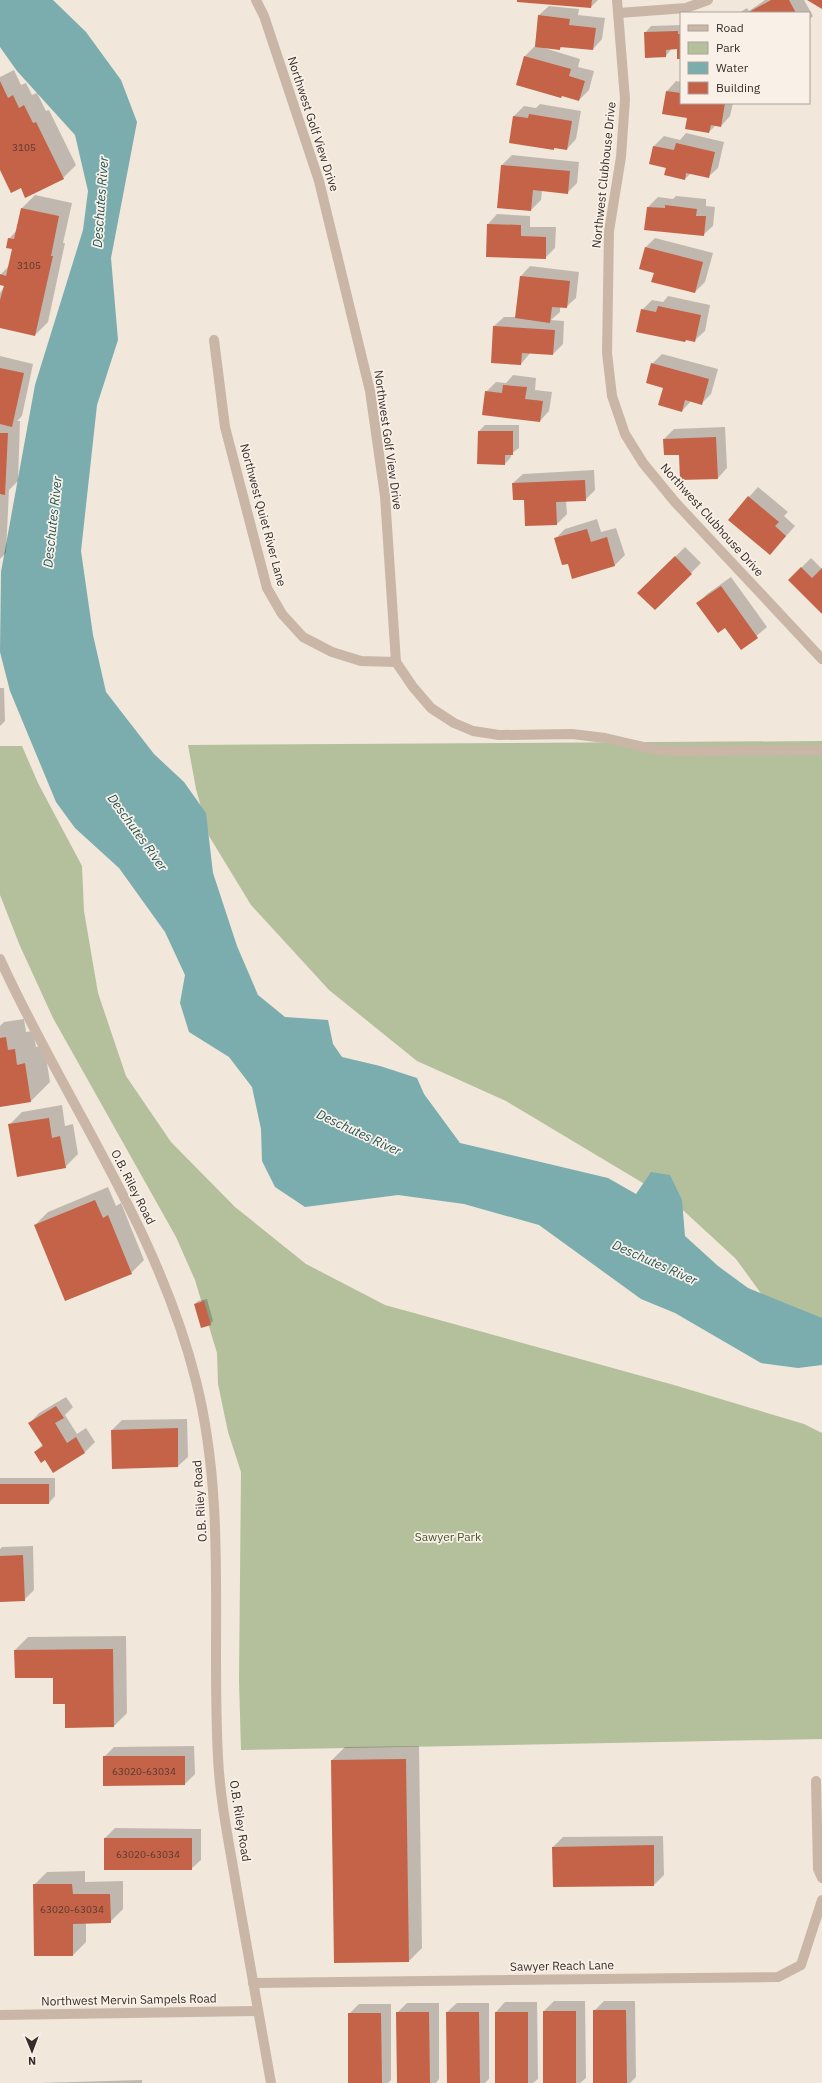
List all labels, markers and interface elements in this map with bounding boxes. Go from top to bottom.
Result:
legend [680,12,810,104]
text: Road [716,20,744,35]
text: Park [716,40,741,55]
street label: Northwest Golf View Drive [285,55,343,194]
text: Water [716,60,749,75]
text: Building [716,80,761,95]
street label: Northwest Clubhouse Drive [588,101,619,249]
house number: 3105 [12,141,36,154]
water label: Deschutes River [89,155,112,248]
house number: 3105 [17,259,41,272]
street label: Northwest Golf View Drive [371,369,406,511]
street label: Northwest Quiet River Lane [237,442,290,588]
street label: Northwest Clubhouse Drive [658,460,767,580]
water label: Deschutes River [39,475,66,568]
water label: Deschutes River [104,790,172,875]
water label: Deschutes River [314,1105,405,1160]
street label: O.B. Riley Road [108,1147,159,1227]
water label: Deschutes River [610,1236,701,1289]
street label: O.B. Riley Road [189,1460,210,1542]
park label: Sawyer Park [415,1529,482,1544]
house number: 63020-63034 [112,1765,176,1778]
street label: O.B. Riley Road [227,1779,254,1863]
house number: 63020-63034 [116,1848,180,1861]
house number: 63020-63034 [40,1903,104,1916]
street label: Sawyer Reach Lane [510,1957,615,1974]
street label: Northwest Mervin Sampels Road [41,1990,217,2009]
north arrow [12,2031,52,2071]
text: N [28,2054,36,2068]

